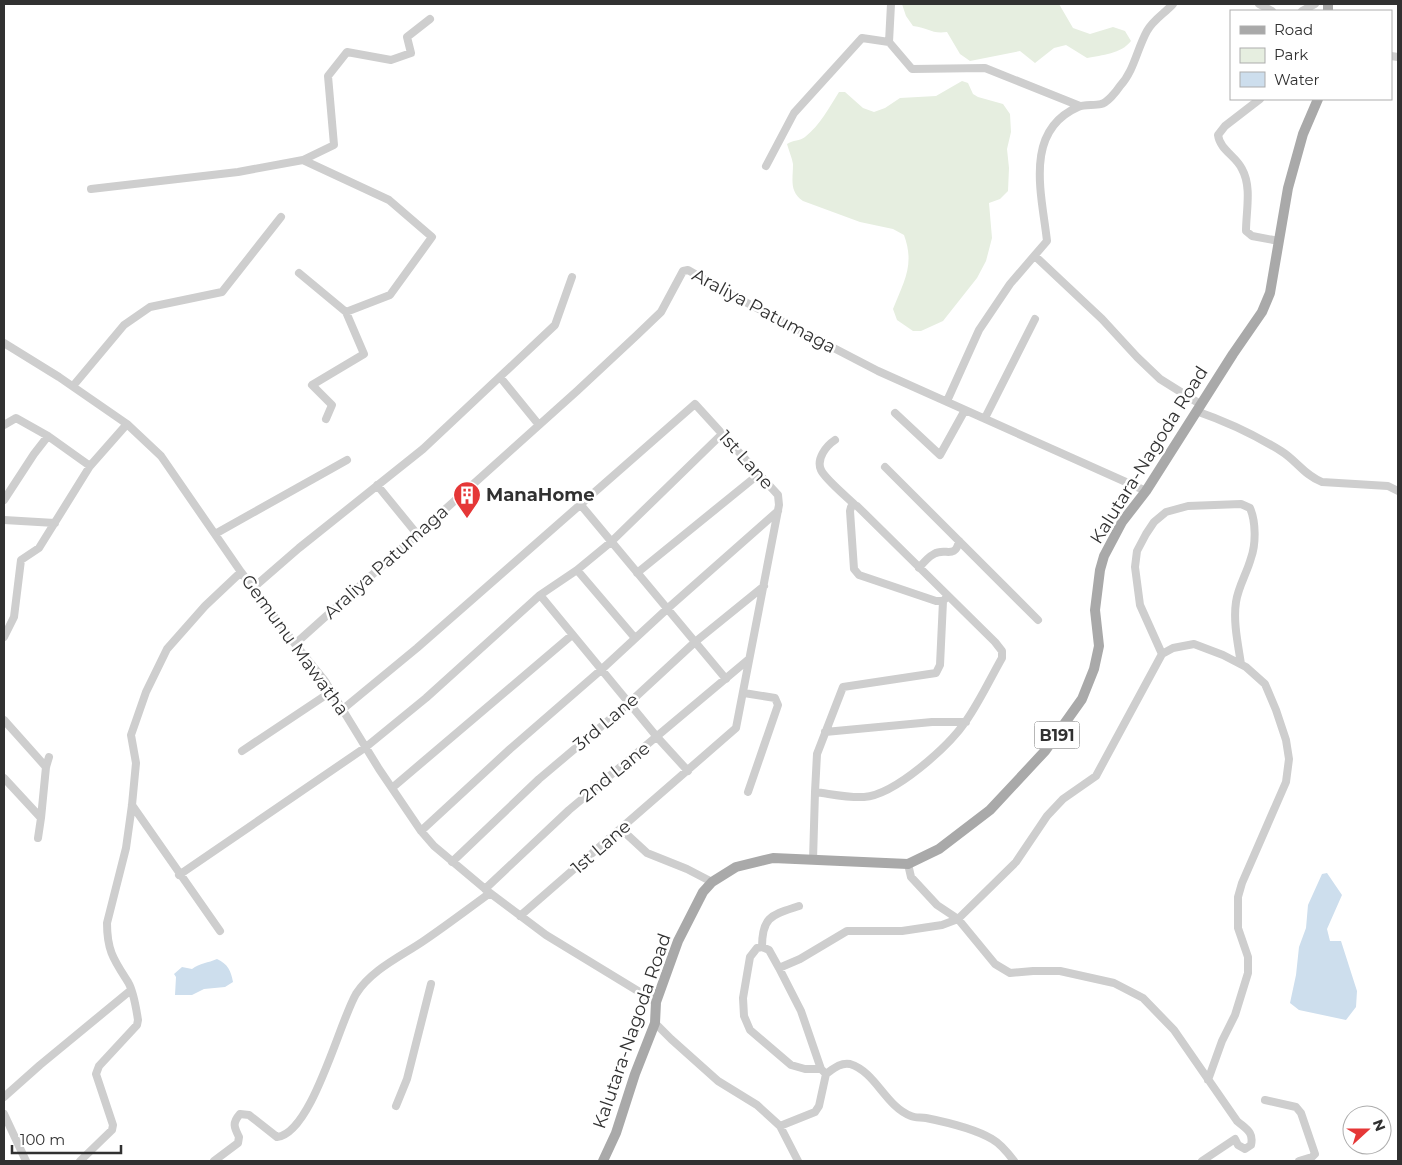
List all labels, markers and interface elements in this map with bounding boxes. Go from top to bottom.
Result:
legend [1230,10,1392,100]
text: Road [1274,20,1313,39]
text: Park [1274,45,1308,64]
text: Water [1274,70,1320,89]
street label: Araliya Patumaga [688,264,840,358]
street label: Kalutara-Nagoda Road [1085,362,1213,548]
street label: 1st Lane [714,426,778,494]
building icon: ManaHome [452,480,482,519]
place label: ManaHome [486,484,595,506]
street label: Araliya Patumaga [319,500,453,624]
street label: Gemunu Mawatha [236,570,354,720]
street label: 3rd Lane [569,688,643,756]
road number: B191 [1034,722,1080,748]
street label: 2nd Lane [576,737,654,807]
street label: 1st Lane [567,815,635,879]
street label: Kalutara-Nagoda Road [588,930,676,1132]
north arrow [1342,1105,1392,1155]
text: N [1369,1117,1390,1134]
scale bar [12,1122,121,1154]
text: 100 m [20,1130,65,1149]

